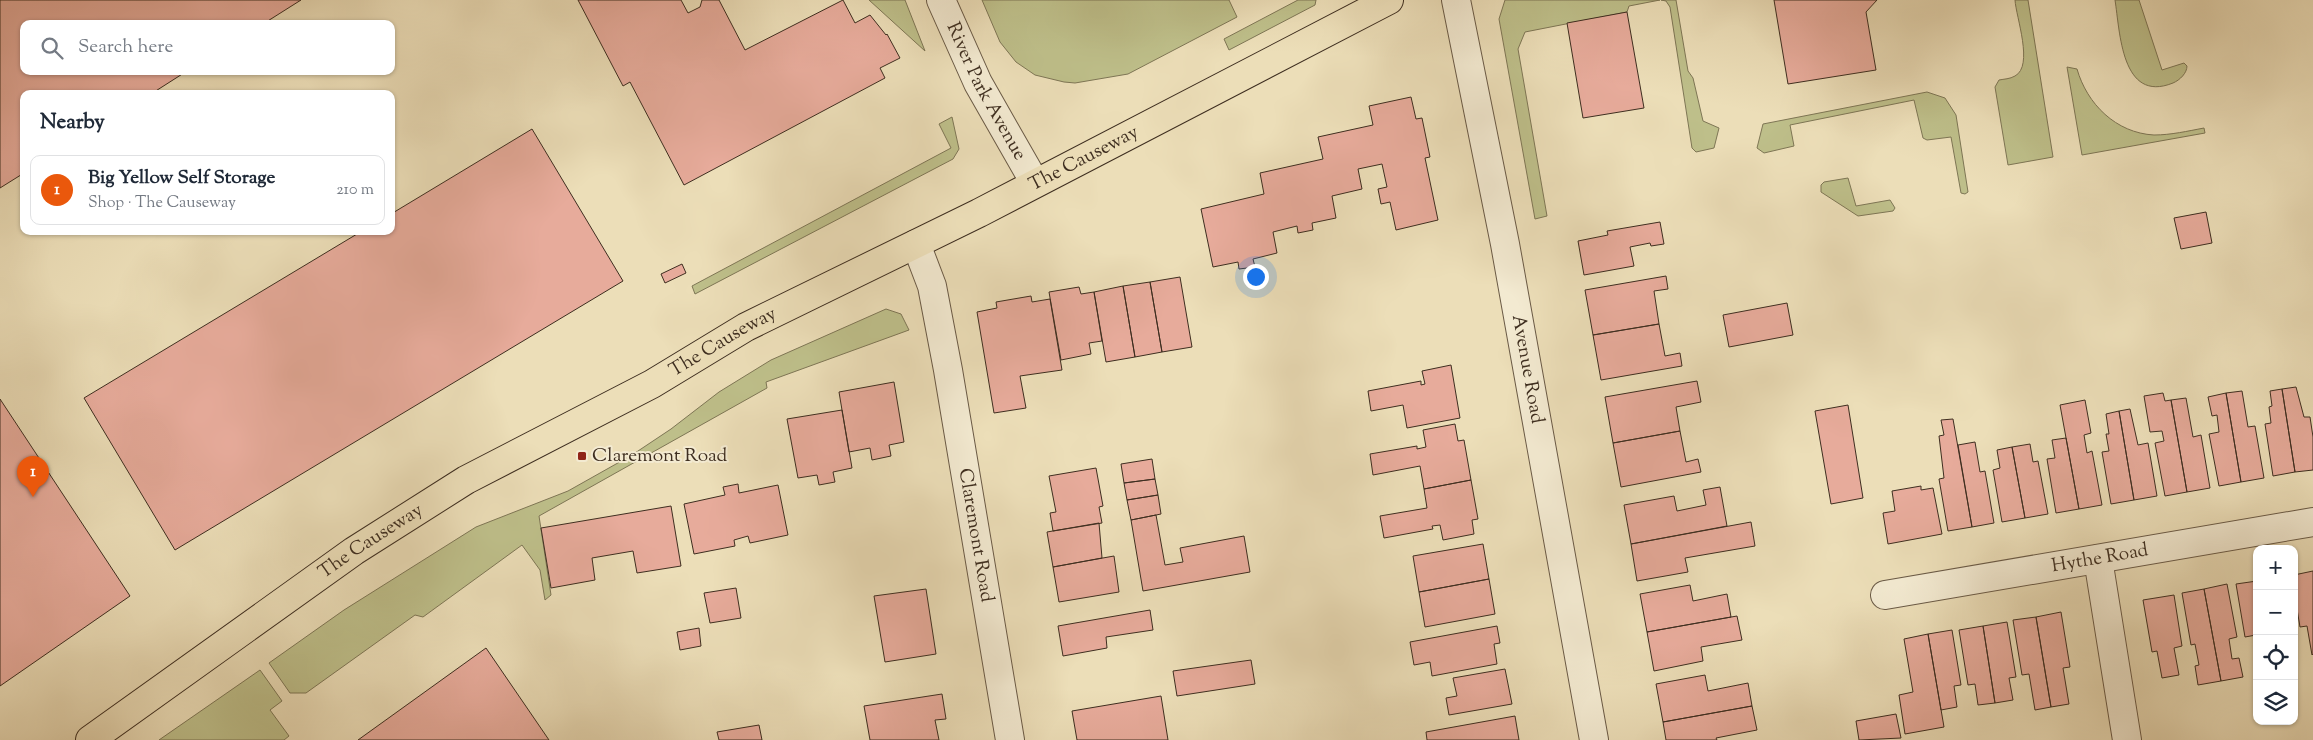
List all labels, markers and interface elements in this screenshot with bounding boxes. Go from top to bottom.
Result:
street label: River Park Avenue [939,18,1033,166]
search box [20,20,395,75]
icon: search [38,34,66,62]
text: Search here [78,34,173,61]
text: Nearby [40,108,105,138]
street label: The Causeway [1024,119,1144,198]
text: Big Yellow Self Storage [88,165,275,192]
text: 1 [54,179,60,202]
text: 210 m [336,179,374,202]
text: Shop · The Causeway [88,192,236,215]
your location [1243,264,1269,290]
street label: The Causeway [664,300,782,384]
street label: Avenue Road [1504,312,1551,426]
place label: Claremont Road [592,443,728,470]
marker: Claremont Road [576,450,588,462]
pin: 1 [17,456,49,497]
street label: Claremont Road [951,466,1000,605]
street label: The Causeway [313,497,429,586]
street label: Hythe Road [2050,537,2151,580]
map controls [2253,545,2298,725]
button: + [2253,545,2298,590]
button: − [2253,590,2298,635]
button: locate [2253,635,2298,680]
button: layers [2253,680,2298,725]

